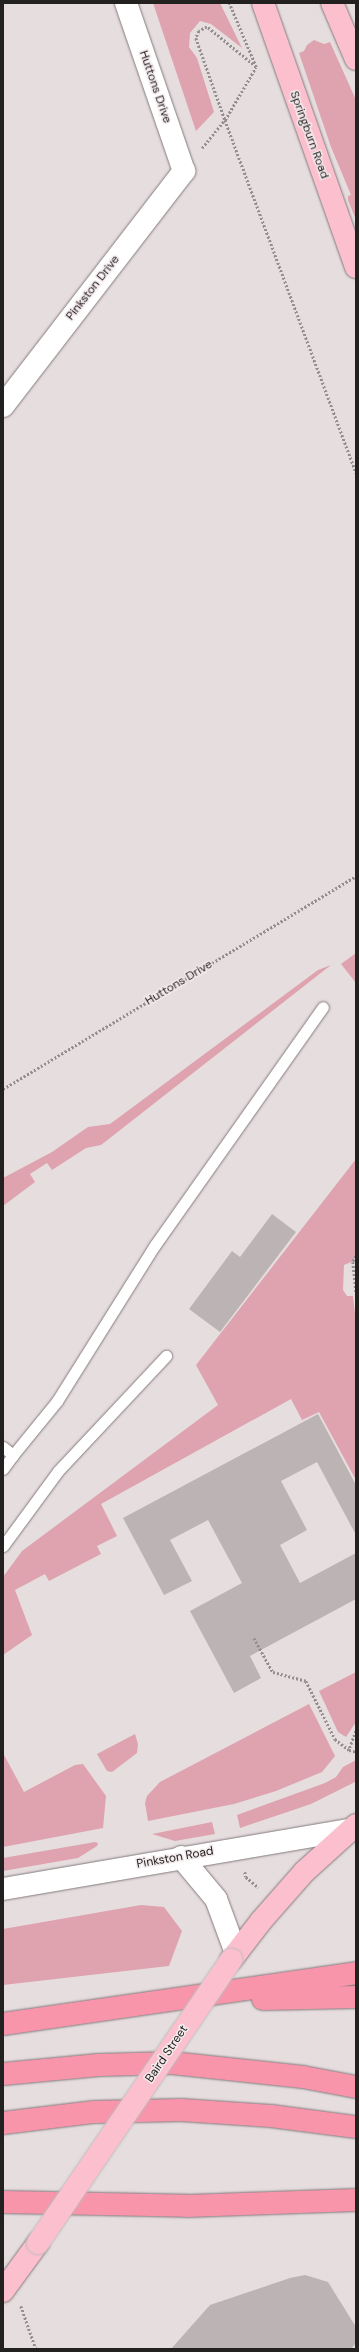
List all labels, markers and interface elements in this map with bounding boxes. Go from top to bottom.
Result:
street label: Huttons Drive [136,49,174,125]
street label: Springburn Road [286,89,332,181]
street label: Pinkston Drive [63,253,123,323]
street label: Huttons Drive [143,957,215,1009]
street label: Pinkston Road [135,1844,215,1872]
street label: Baird Street [143,2023,191,2085]

